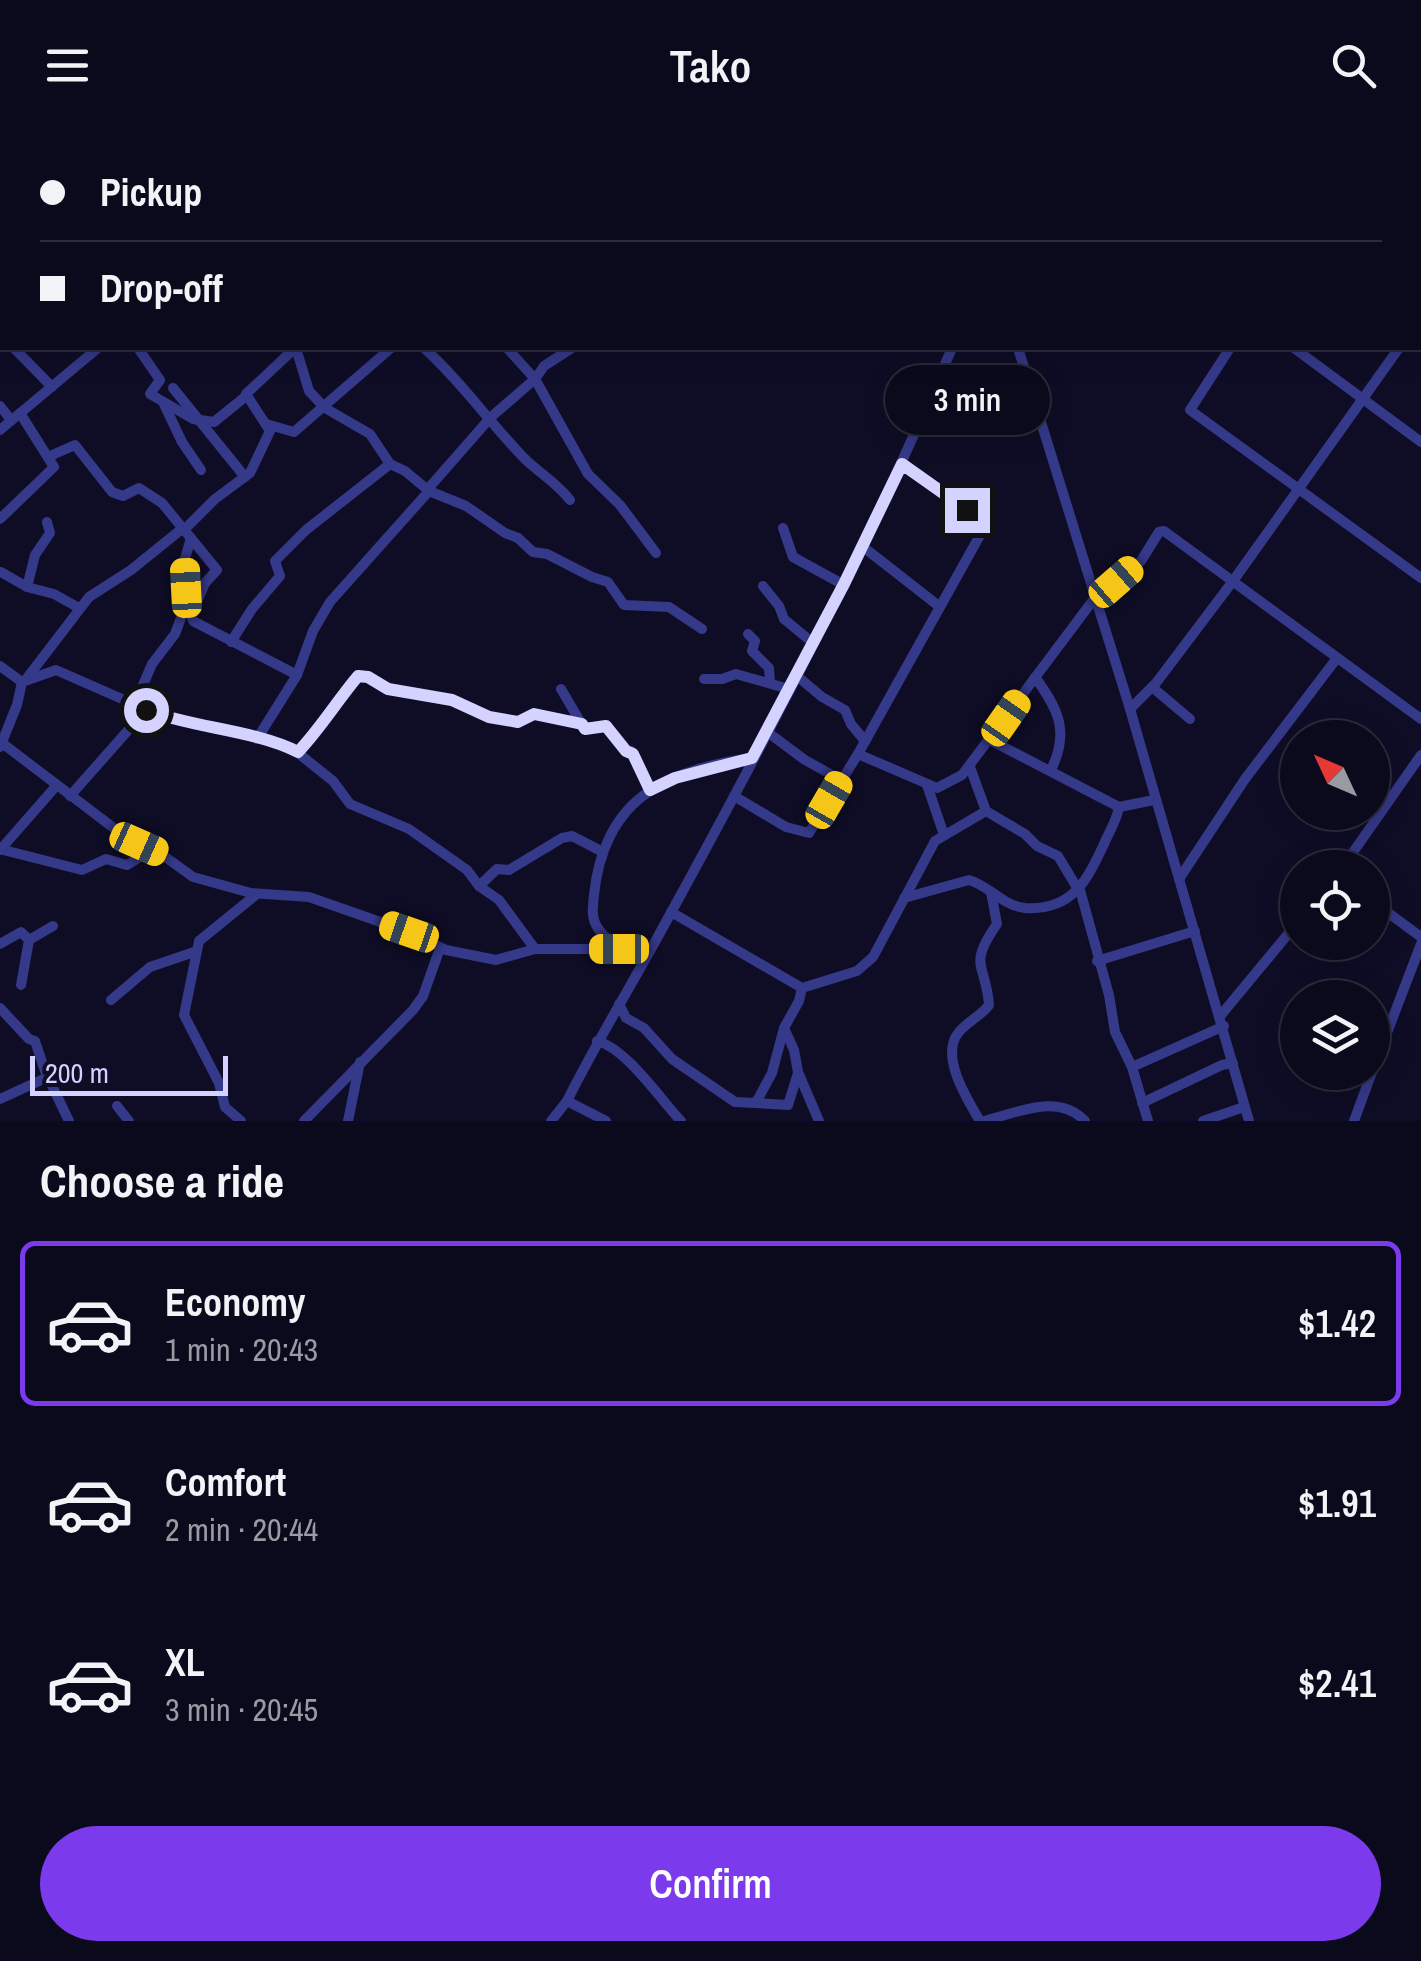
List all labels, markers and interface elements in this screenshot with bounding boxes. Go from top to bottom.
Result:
text: Tako [670,35,751,96]
icon: menu [40,38,95,93]
icon: search [1326,38,1381,93]
text: Pickup [100,167,202,218]
text: Drop-off [100,263,223,314]
callout: 3 min [884,365,1050,435]
text: 3 min [934,378,1001,421]
route end [945,488,990,533]
car [1084,551,1148,613]
car [169,557,203,619]
car [977,685,1035,751]
route start [124,688,169,733]
north arrow [1280,720,1390,830]
map controls [1280,720,1390,1090]
car [801,767,857,833]
car [105,818,173,870]
button: locate [1280,850,1390,960]
car [376,908,442,956]
car [589,934,649,964]
button: layers [1280,980,1390,1090]
scale bar [30,1051,228,1096]
text: 200 m [45,1054,109,1092]
text: Choose a ride [40,1150,284,1211]
text: Economy [165,1277,305,1328]
icon: car [45,1279,135,1369]
text: $1.42 [1298,1298,1376,1349]
text: 1 min · 20:43 [165,1328,318,1371]
text: Comfort [165,1457,286,1508]
icon: car [45,1459,135,1549]
text: $1.91 [1298,1478,1376,1529]
text: 2 min · 20:44 [165,1508,318,1551]
text: XL [165,1637,205,1688]
icon: car [45,1639,135,1729]
text: $2.41 [1298,1658,1376,1709]
text: 3 min · 20:45 [165,1688,318,1731]
button: Confirm [40,1826,1381,1941]

